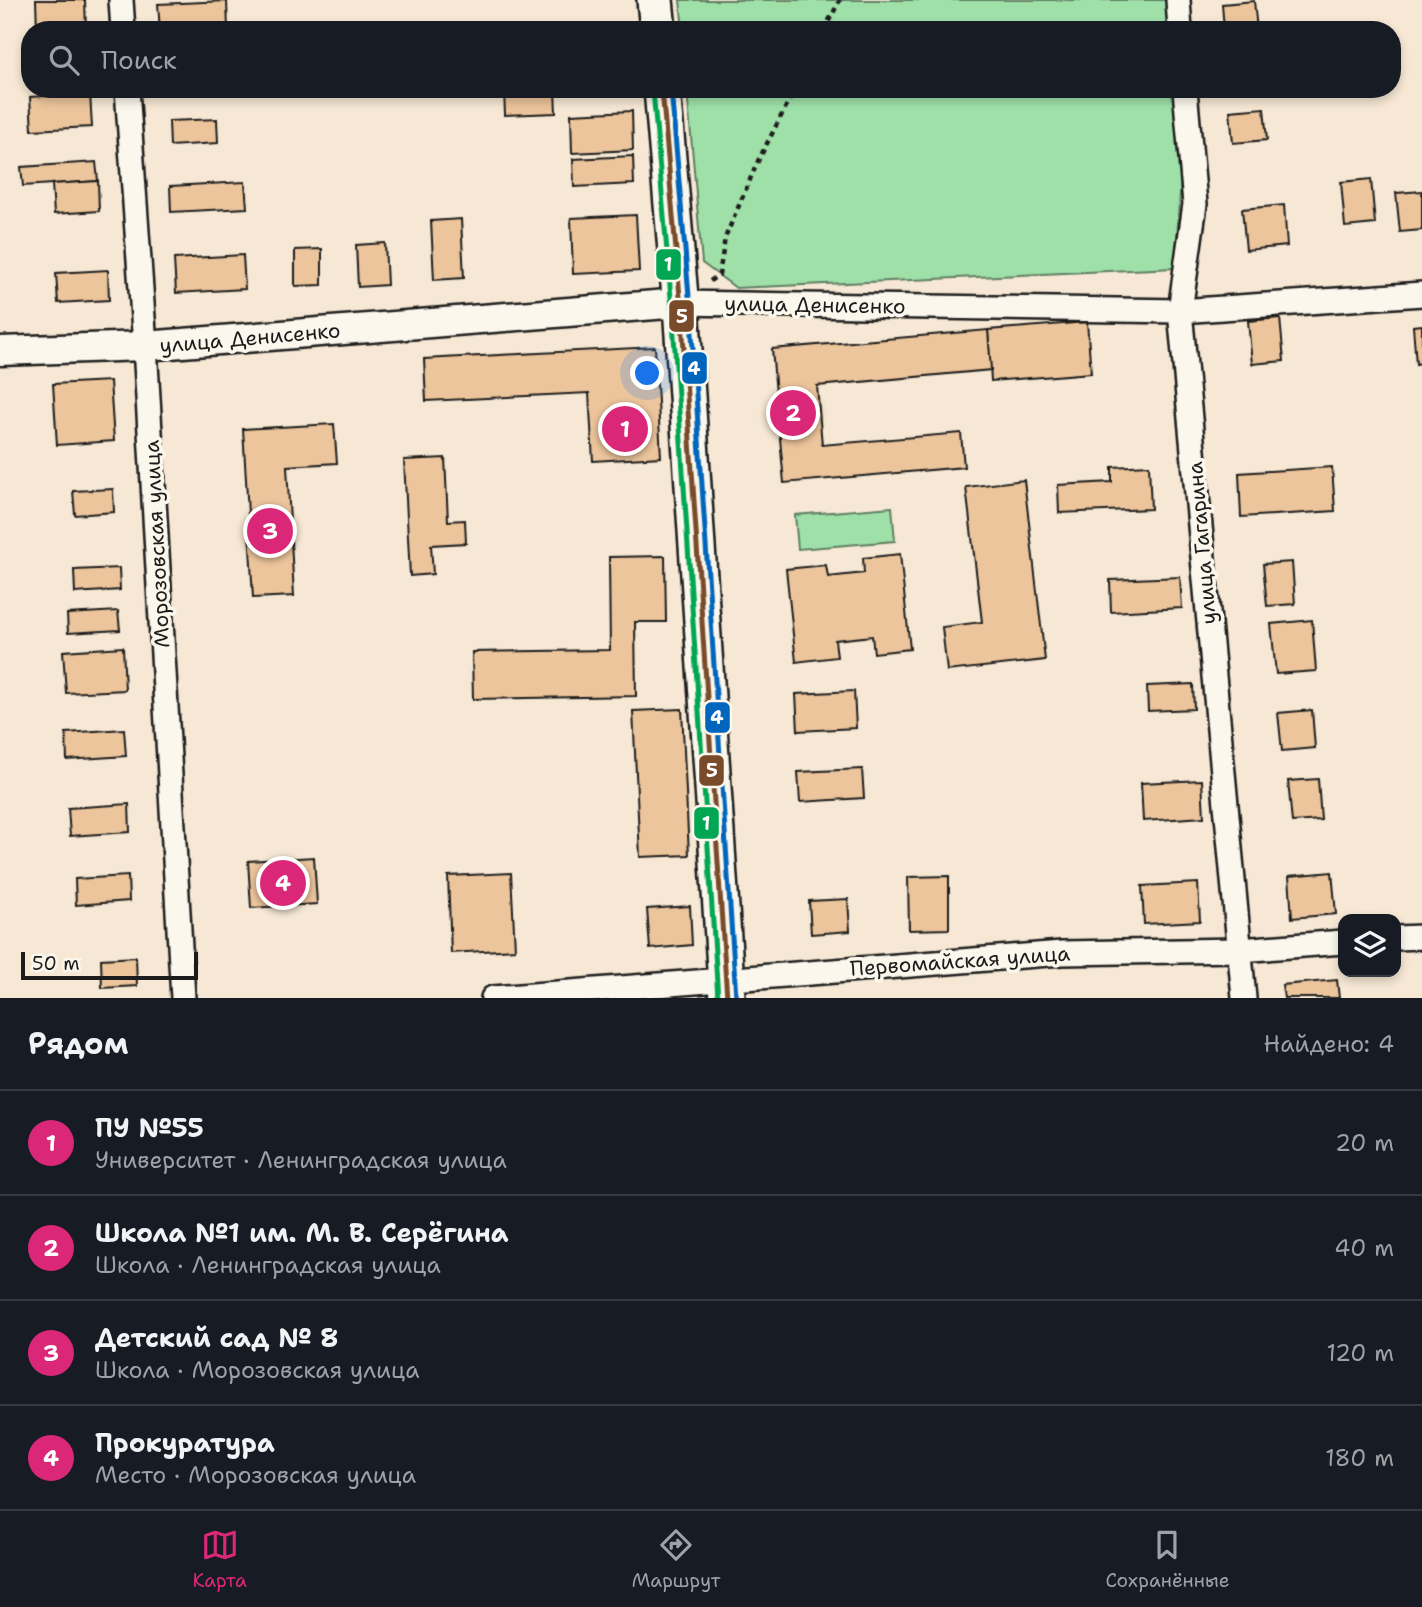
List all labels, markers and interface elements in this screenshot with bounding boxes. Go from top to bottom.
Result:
search box [21,21,1401,98]
icon: search [45,41,83,79]
text: Поиск [101,42,177,77]
line badge: 1 [655,248,682,281]
text: 1 [664,252,672,277]
street label: улица Денисенко [724,289,906,321]
line badge: 5 [668,299,695,333]
text: 5 [676,304,688,329]
street label: улица Денисенко [158,316,342,360]
line badge: 4 [681,351,708,385]
your location [630,356,664,390]
text: 4 [687,356,701,381]
pin: 2 [770,387,816,439]
pin: 1 [602,403,648,455]
street label: Морозовская улица [138,439,176,649]
street label: улица Гагарина [1181,460,1223,626]
pin: 3 [247,505,293,557]
line badge: 4 [704,701,731,734]
text: 4 [710,705,724,730]
line badge: 5 [698,754,725,787]
text: 5 [706,758,718,783]
line badge: 1 [693,806,720,840]
text: 1 [702,811,710,836]
pin: 4 [260,857,306,909]
map controls [1338,914,1401,977]
button: layers [1338,914,1401,977]
street label: Первомайская улица [849,939,1071,983]
scale bar [21,949,198,981]
text: 50 m [32,951,80,976]
text: Рядом [28,1023,128,1064]
text: Найдено: 4 [1264,1029,1394,1059]
text: ПУ №55 [95,1110,204,1145]
text: 1 [46,1128,56,1158]
text: 20 m [1335,1128,1394,1158]
text: Университет · Ленинградская улица [95,1145,507,1175]
text: Школа №1 им. М. В. Серёгина [95,1215,509,1250]
text: 2 [43,1233,59,1263]
text: 40 m [1334,1233,1394,1263]
text: Школа · Ленинградская улица [95,1250,441,1280]
text: Детский сад № 8 [95,1320,339,1355]
text: 3 [43,1338,59,1368]
text: 120 m [1326,1338,1394,1368]
text: Школа · Морозовская улица [95,1355,419,1385]
text: Прокуратура [95,1425,275,1460]
text: 4 [43,1443,59,1473]
text: 180 m [1325,1443,1394,1473]
text: Место · Морозовская улица [95,1460,416,1490]
tab: Карта [192,1526,247,1593]
tab: Маршрут [632,1526,720,1593]
tab: Сохранённые [1105,1526,1230,1593]

